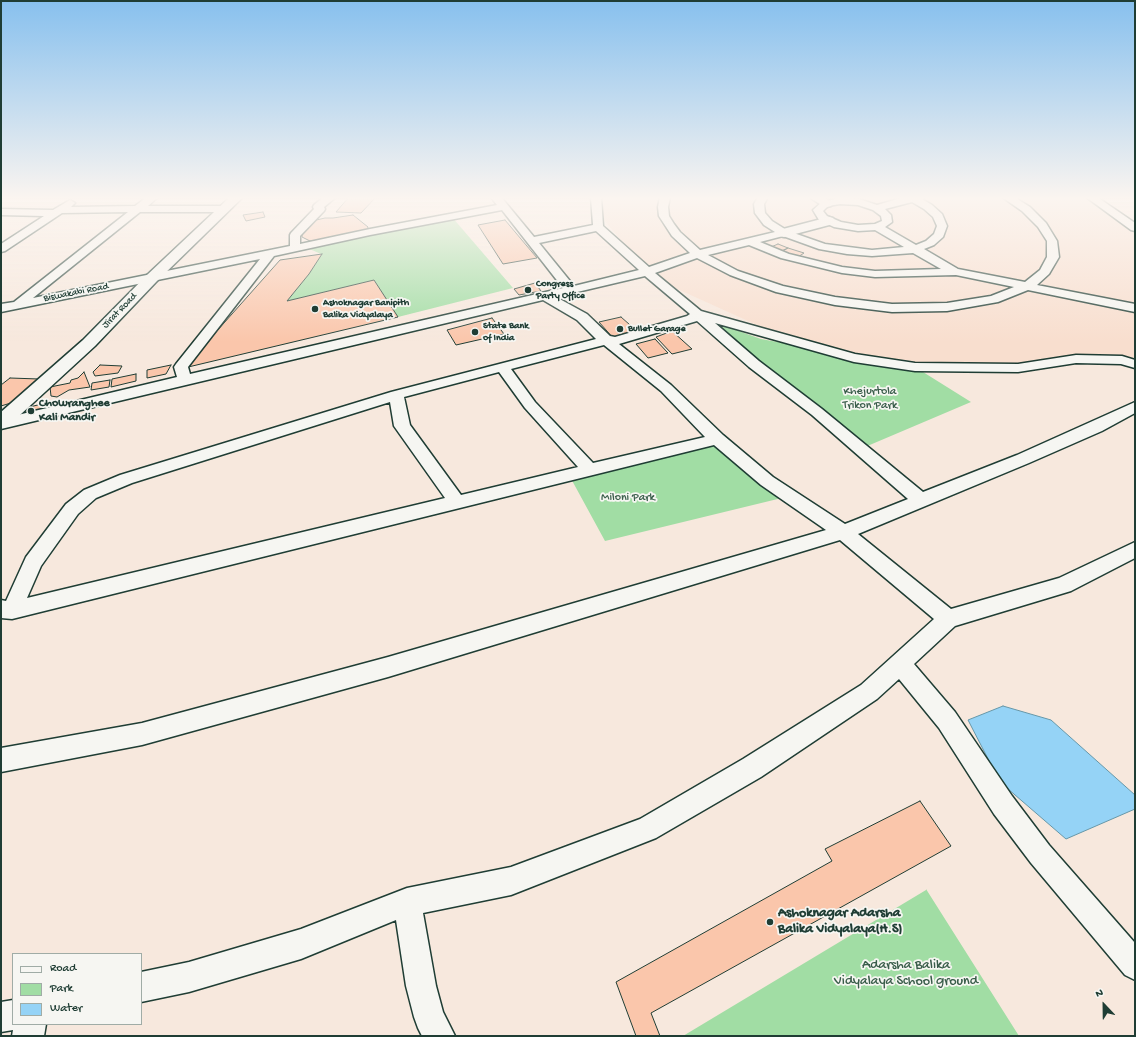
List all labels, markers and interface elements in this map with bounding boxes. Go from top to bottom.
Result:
place label: Congress Party Office [536,278,585,302]
street label: Biswakabi Road [42,281,110,305]
marker: Congress Party Office [523,285,533,295]
street label: Jirat Road [100,291,140,331]
place label: Ashoknagar Banipith Balika Vidyalaya [323,297,409,320]
marker: Ashoknagar Banipith Balika Vidyalaya [310,304,320,314]
place label: State Bank of India [483,320,529,344]
place label: Bullet Garage [628,323,686,335]
marker: Bullet Garage [615,324,625,334]
marker: State Bank of India [470,327,480,337]
park label: Khejurtola Trikon Park [843,385,897,413]
place label: Chowranghee Kali Mandir [39,397,110,425]
marker: Chowranghee Kali Mandir [26,406,36,416]
park label: Miloni Park [601,491,655,505]
place label: Ashoknagar Adarsha Balika Vidyalaya(H.S) [778,906,902,938]
marker: Ashoknagar Adarsha Balika Vidyalaya(H.S) [765,917,775,927]
legend [12,953,142,1025]
park label: Adarsha Balika Vidyalaya School ground [834,958,978,990]
text: Road [50,962,76,976]
text: Park [50,982,73,996]
north arrow [1084,985,1124,1025]
text: N [1094,987,1105,1001]
text: Water [50,1002,82,1016]

